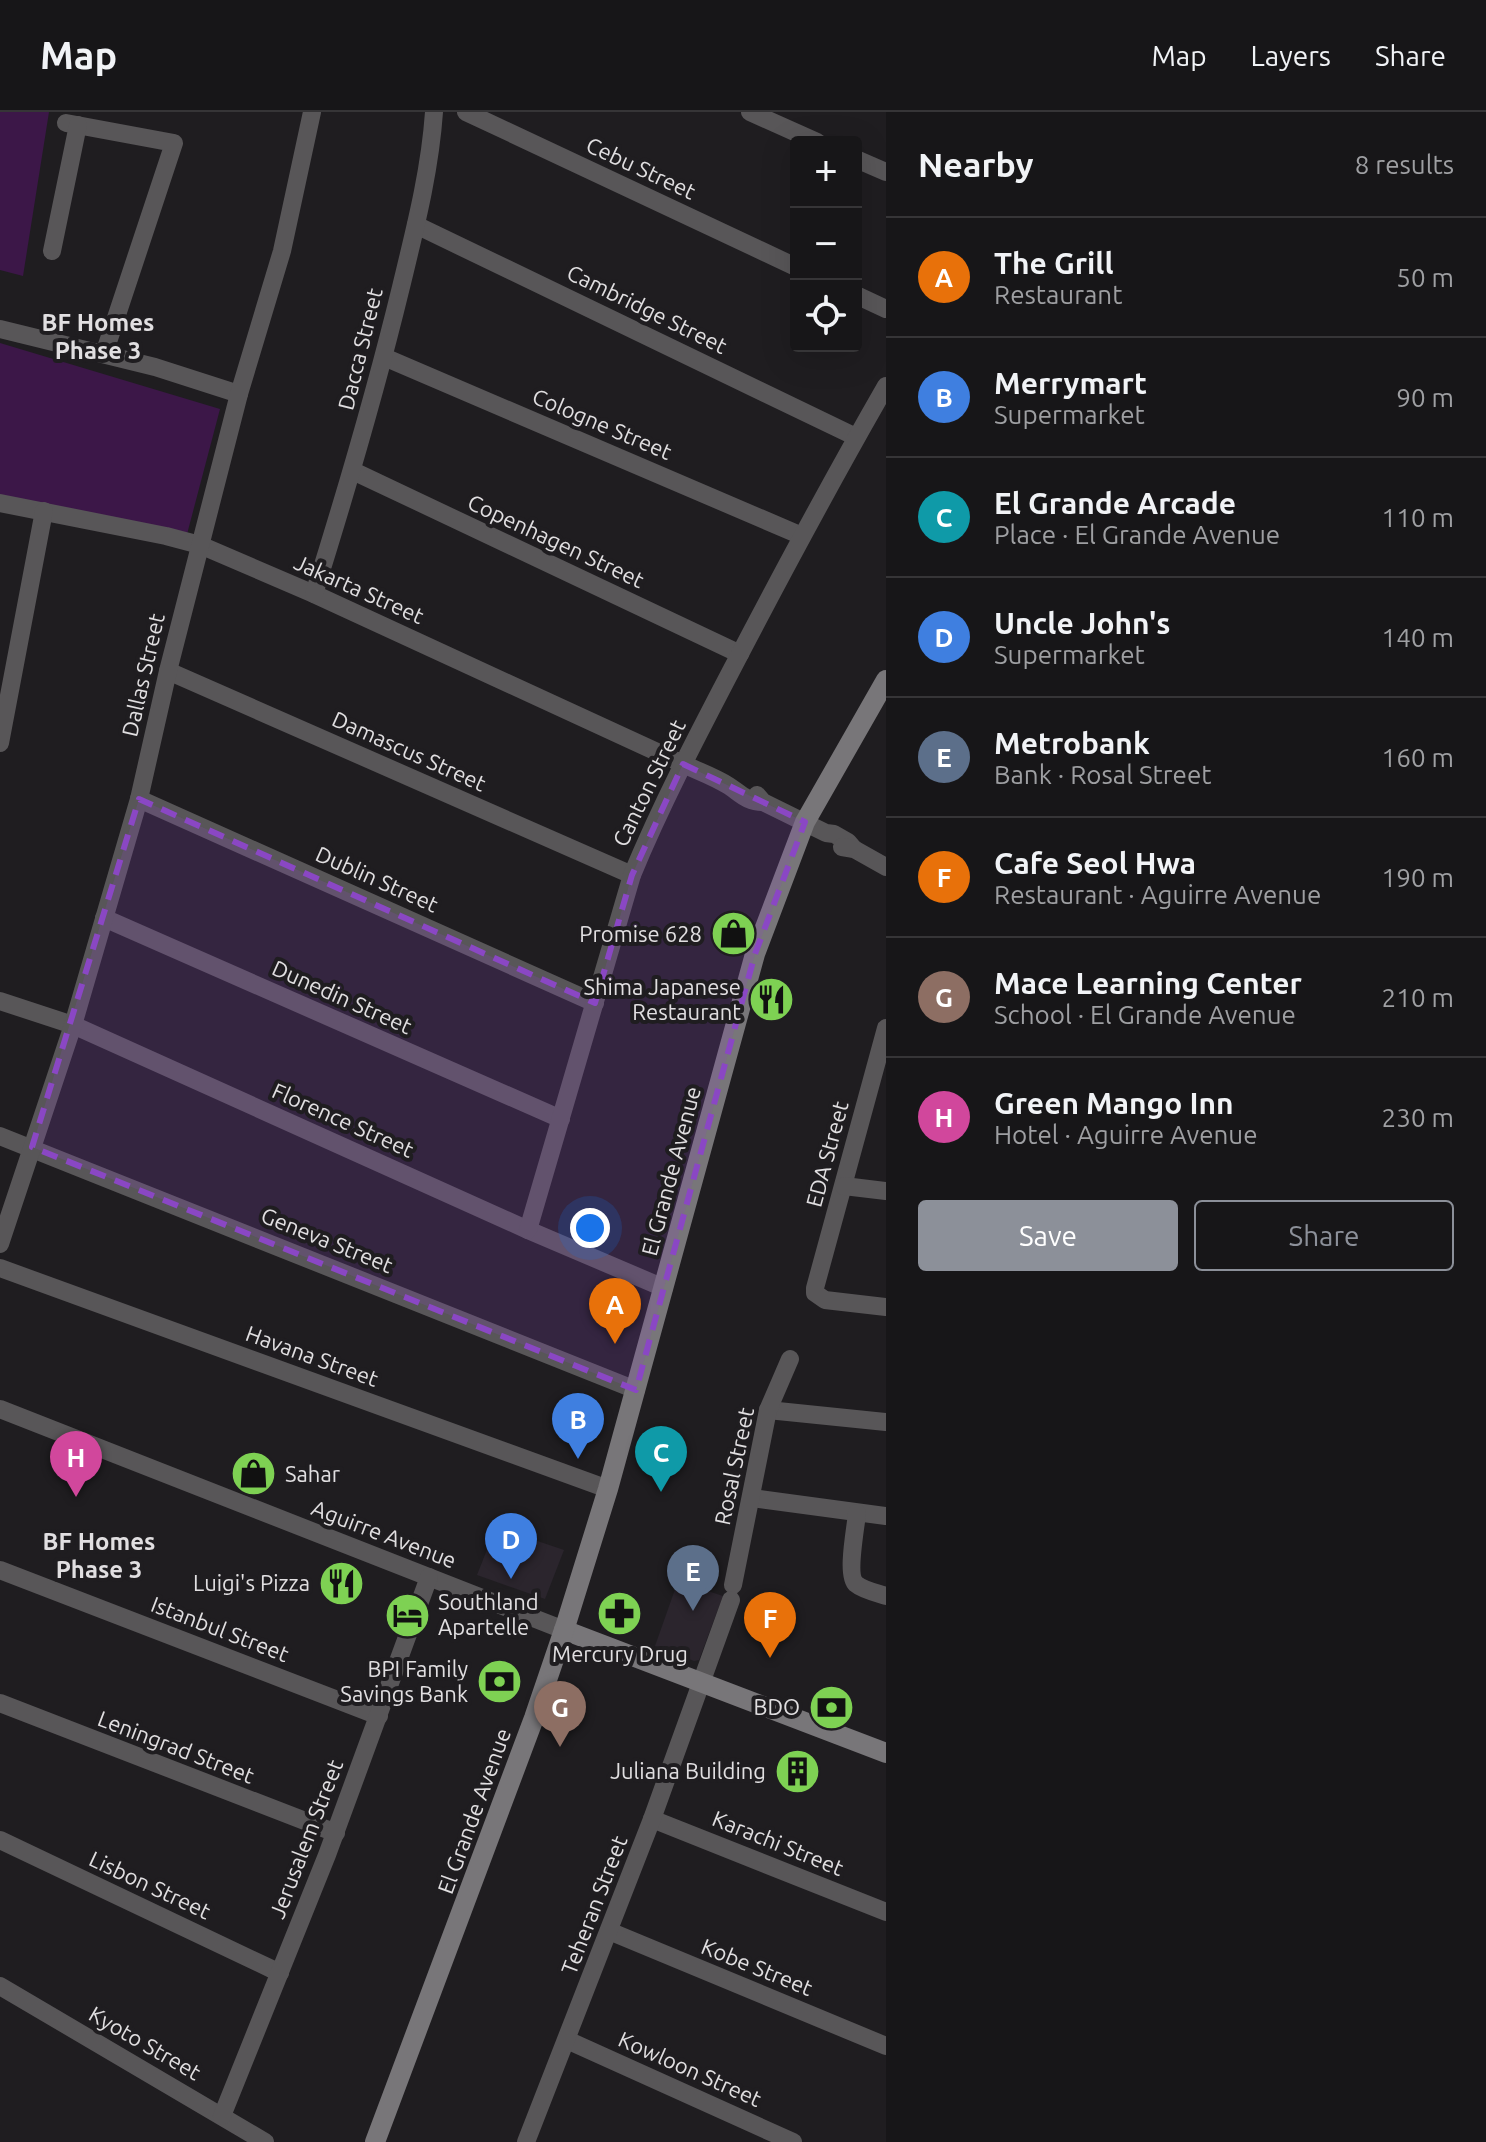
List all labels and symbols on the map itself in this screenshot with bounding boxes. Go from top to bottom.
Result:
street label: Cebu Street [583,131,700,204]
street label: Cambridge Street [563,259,731,358]
street label: Dacca Street [332,285,387,413]
district label: BF Homes Phase 3 [42,309,154,364]
street label: Cologne Street [529,383,676,464]
street label: Copenhagen Street [464,489,649,593]
street label: Jakarta Street [291,549,428,628]
street label: Dallas Street [116,610,169,739]
street label: Damascus Street [329,705,490,796]
street label: Canton Street [607,715,690,850]
street label: Dublin Street [312,840,442,917]
shop icon: Promise 628 [709,910,757,958]
place label: Promise 628 [579,921,702,946]
street label: Dunedin Street [269,955,416,1039]
place label: Shima Japanese Restaurant [584,974,741,1024]
restaurant icon: Shima Japanese Restaurant [748,976,796,1024]
street label: Florence Street [269,1077,418,1162]
street label: El Grande Avenue [636,1084,705,1258]
street label: EDA Street [800,1098,853,1209]
street label: Geneva Street [258,1202,397,1277]
your location [570,1208,610,1248]
pin: A [589,1278,641,1344]
street label: Havana Street [243,1320,382,1391]
pin: B [552,1393,604,1459]
street label: Rosal Street [709,1404,758,1527]
pin: C [635,1426,687,1492]
pin: H [50,1431,102,1497]
shop icon: Sahar [230,1450,278,1498]
place label: Sahar [285,1461,341,1486]
street label: Aguirre Avenue [308,1494,460,1573]
pin: D [485,1513,537,1579]
district label: BF Homes Phase 3 [43,1528,155,1583]
pin: E [667,1545,719,1611]
restaurant icon: Luigi's Pizza [317,1559,365,1607]
place label: Luigi's Pizza [193,1570,310,1595]
place label: Southland Apartelle [438,1589,539,1639]
pharmacy icon: Mercury Drug [596,1589,644,1637]
street label: Istanbul Street [148,1591,293,1666]
hotel icon: Southland Apartelle [383,1591,431,1639]
pin: F [744,1592,796,1658]
place label: Mercury Drug [552,1641,688,1666]
place label: BPI Family Savings Bank [340,1656,468,1706]
bank icon: BPI Family Savings Bank [475,1658,523,1706]
pin: G [534,1681,586,1747]
bank icon: BDO [807,1683,855,1731]
place label: BDO [753,1694,800,1719]
street label: Leningrad Street [94,1705,258,1788]
street label: El Grande Avenue [432,1725,515,1897]
building icon: Juliana Building [773,1747,821,1795]
street label: Jerusalem Street [264,1756,347,1922]
place label: Juliana Building [610,1758,766,1783]
street label: Karachi Street [709,1805,848,1880]
street label: Teheran Street [556,1832,632,1978]
street label: Lisbon Street [86,1846,215,1924]
street label: Kobe Street [698,1933,817,2000]
street label: Kyoto Street [85,2001,206,2085]
street label: Kowloon Street [615,2026,766,2111]

